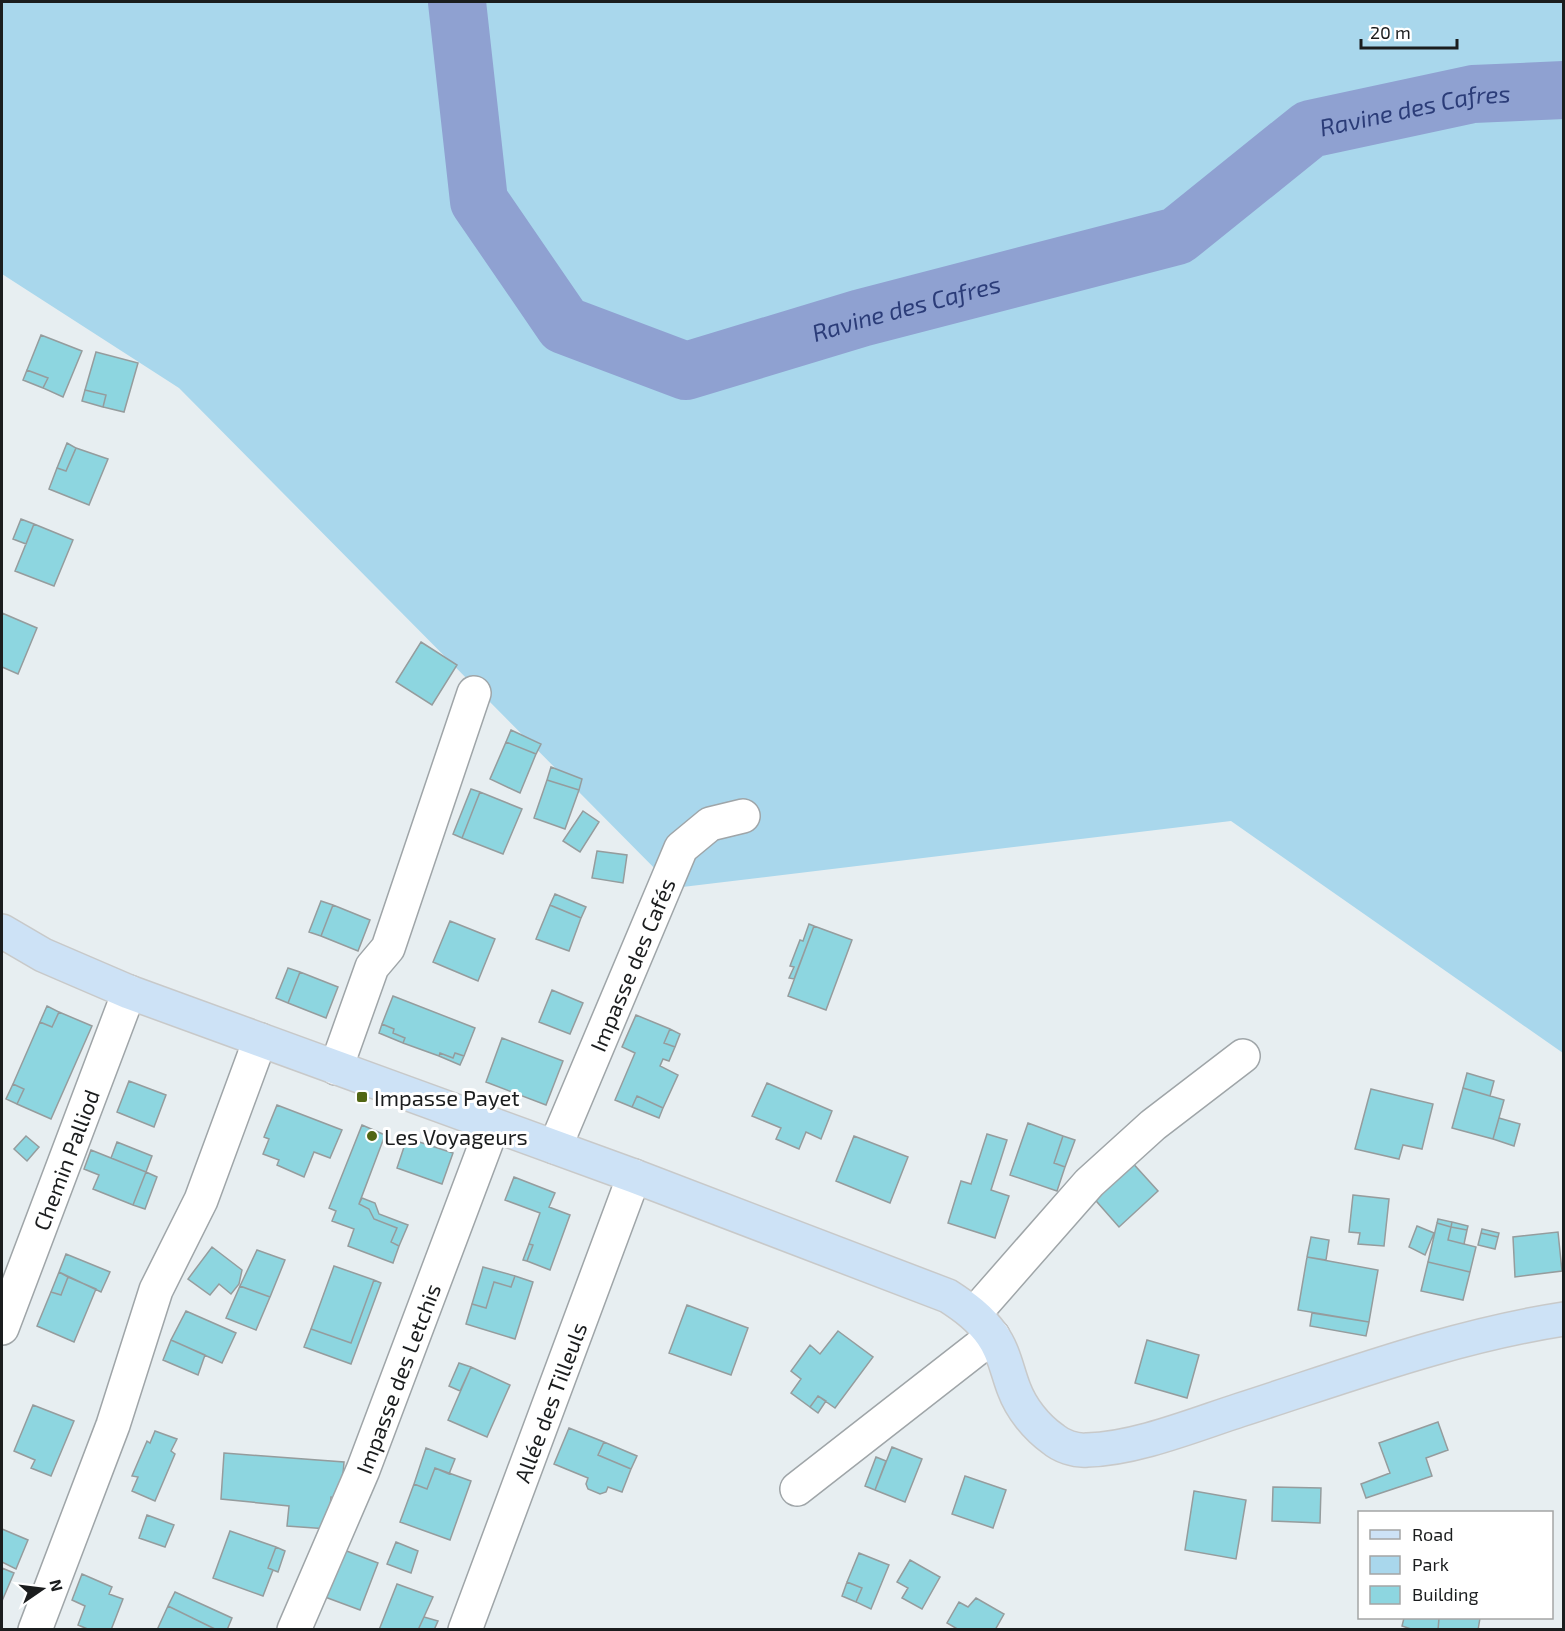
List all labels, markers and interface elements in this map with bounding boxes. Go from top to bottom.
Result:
scale bar [1361,12,1457,50]
text: 20 m [1370,21,1411,43]
water label: Ravine des Cafres [1317,78,1511,141]
water label: Ravine des Cafres [808,268,1003,347]
street label: Impasse des Cafés [584,874,680,1055]
place label: Impasse Payet [374,1084,520,1110]
street label: Chemin Palliod [27,1086,104,1234]
marker: Impasse Payet [355,1090,369,1104]
place label: Les Voyageurs [384,1123,528,1149]
marker: Les Voyageurs [365,1129,379,1143]
street label: Impasse des Letchis [350,1280,445,1477]
street label: Allée des Tilleuls [508,1319,591,1486]
legend [1358,1511,1553,1619]
text: Road [1412,1523,1453,1545]
text: Park [1412,1553,1449,1575]
north arrow [12,1559,72,1619]
text: N [46,1577,68,1593]
text: Building [1412,1583,1479,1605]

